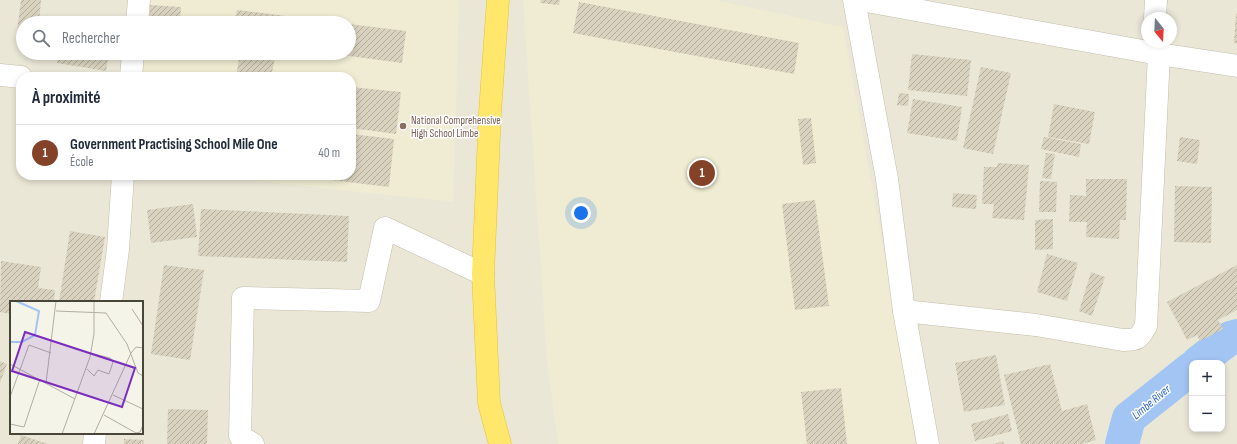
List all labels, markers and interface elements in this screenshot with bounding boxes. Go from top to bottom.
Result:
north arrow [1141,12,1177,48]
search box [16,16,356,60]
icon: search [30,27,52,49]
text: Rechercher [62,29,120,48]
text: À proximité [32,88,100,108]
place label: National Comprehensive High School Limbe [411,114,501,140]
marker: National Comprehensive High School Limbe [398,121,408,131]
text: Government Practising School Mile One [70,135,278,154]
text: 1 [42,145,48,161]
text: 40 m [318,145,340,161]
text: École [70,154,93,170]
pin: 1 [689,158,715,188]
your location [571,203,591,223]
inset map [10,301,143,434]
map controls [1189,360,1225,432]
button: + [1189,360,1225,396]
water label: Limbe River [1129,382,1174,423]
button: − [1189,396,1225,432]

